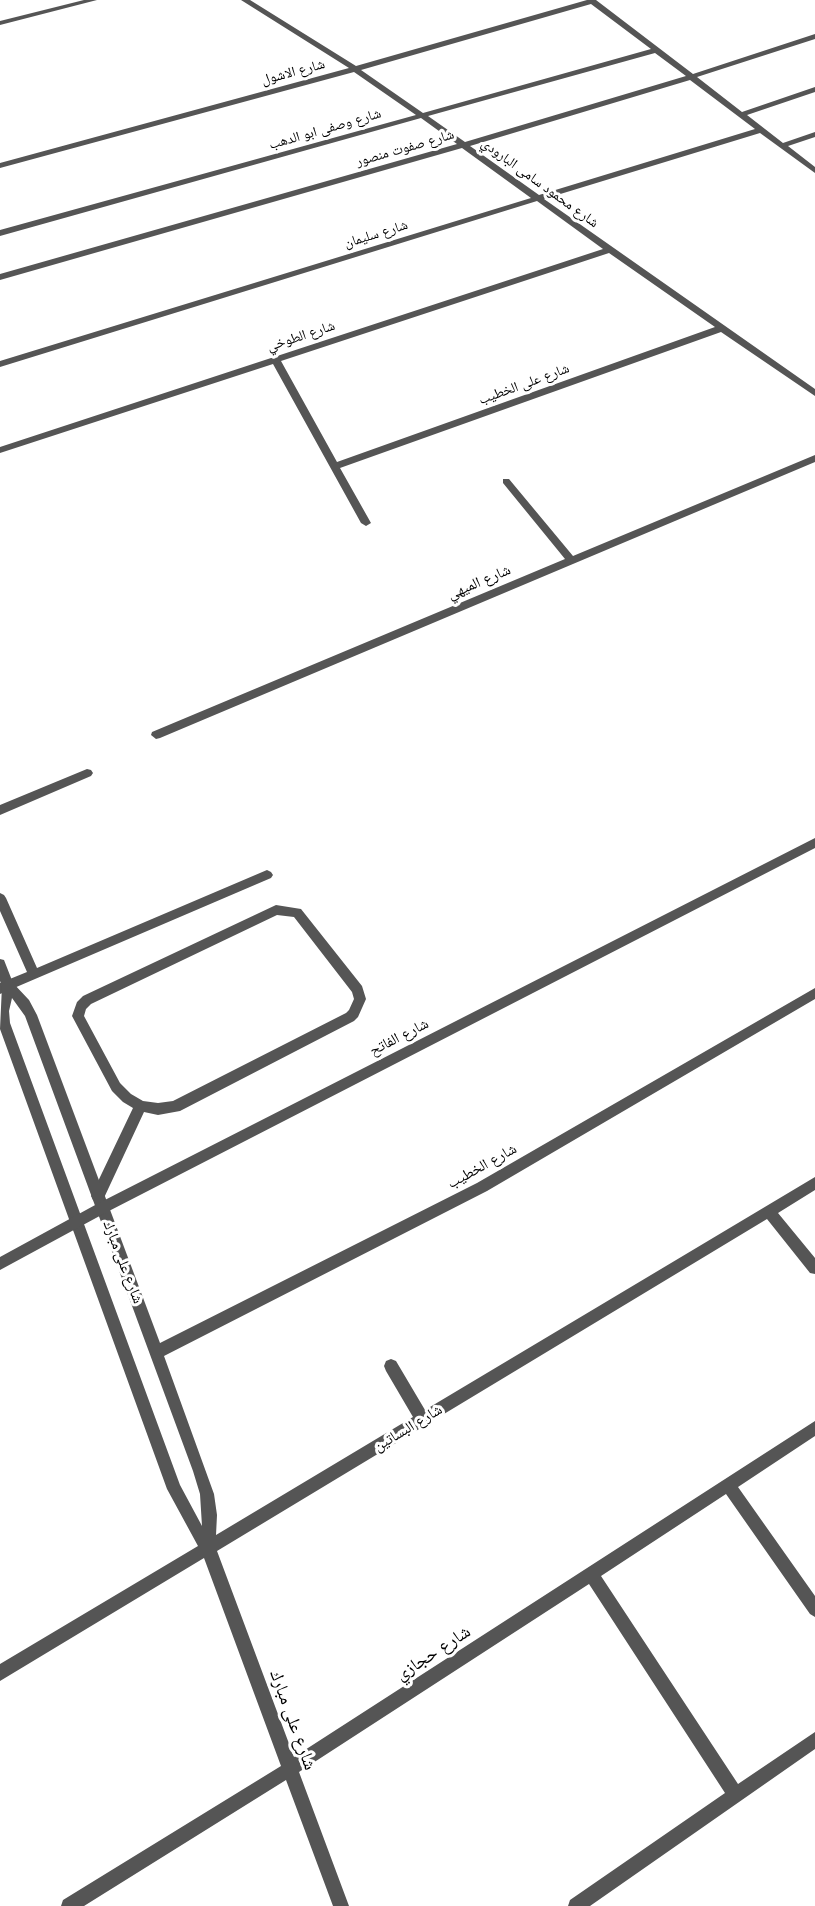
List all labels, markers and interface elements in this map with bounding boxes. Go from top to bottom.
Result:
street label: شارع الاشول [259,55,327,89]
street label: شارع وصفى ابو الدهب [267,105,383,153]
street label: شارع صفوت منصور [354,126,456,170]
street label: شارع محمود سامى البارودي [478,135,602,231]
street label: شارع سليمان [342,216,410,252]
street label: شارع الطوخي [265,317,337,355]
street label: شارع على الخطيب [476,360,572,408]
street label: شارع الميهي [445,561,513,603]
street label: شارع الفاتح [366,1014,432,1060]
street label: شارع الخطيب [444,1140,520,1192]
street label: شارع على مبارك [99,1218,147,1306]
street label: شارع البساتين [370,1401,446,1455]
street label: شارع حجازي [391,1621,475,1685]
street label: شارع على مبارك [265,1667,321,1773]

